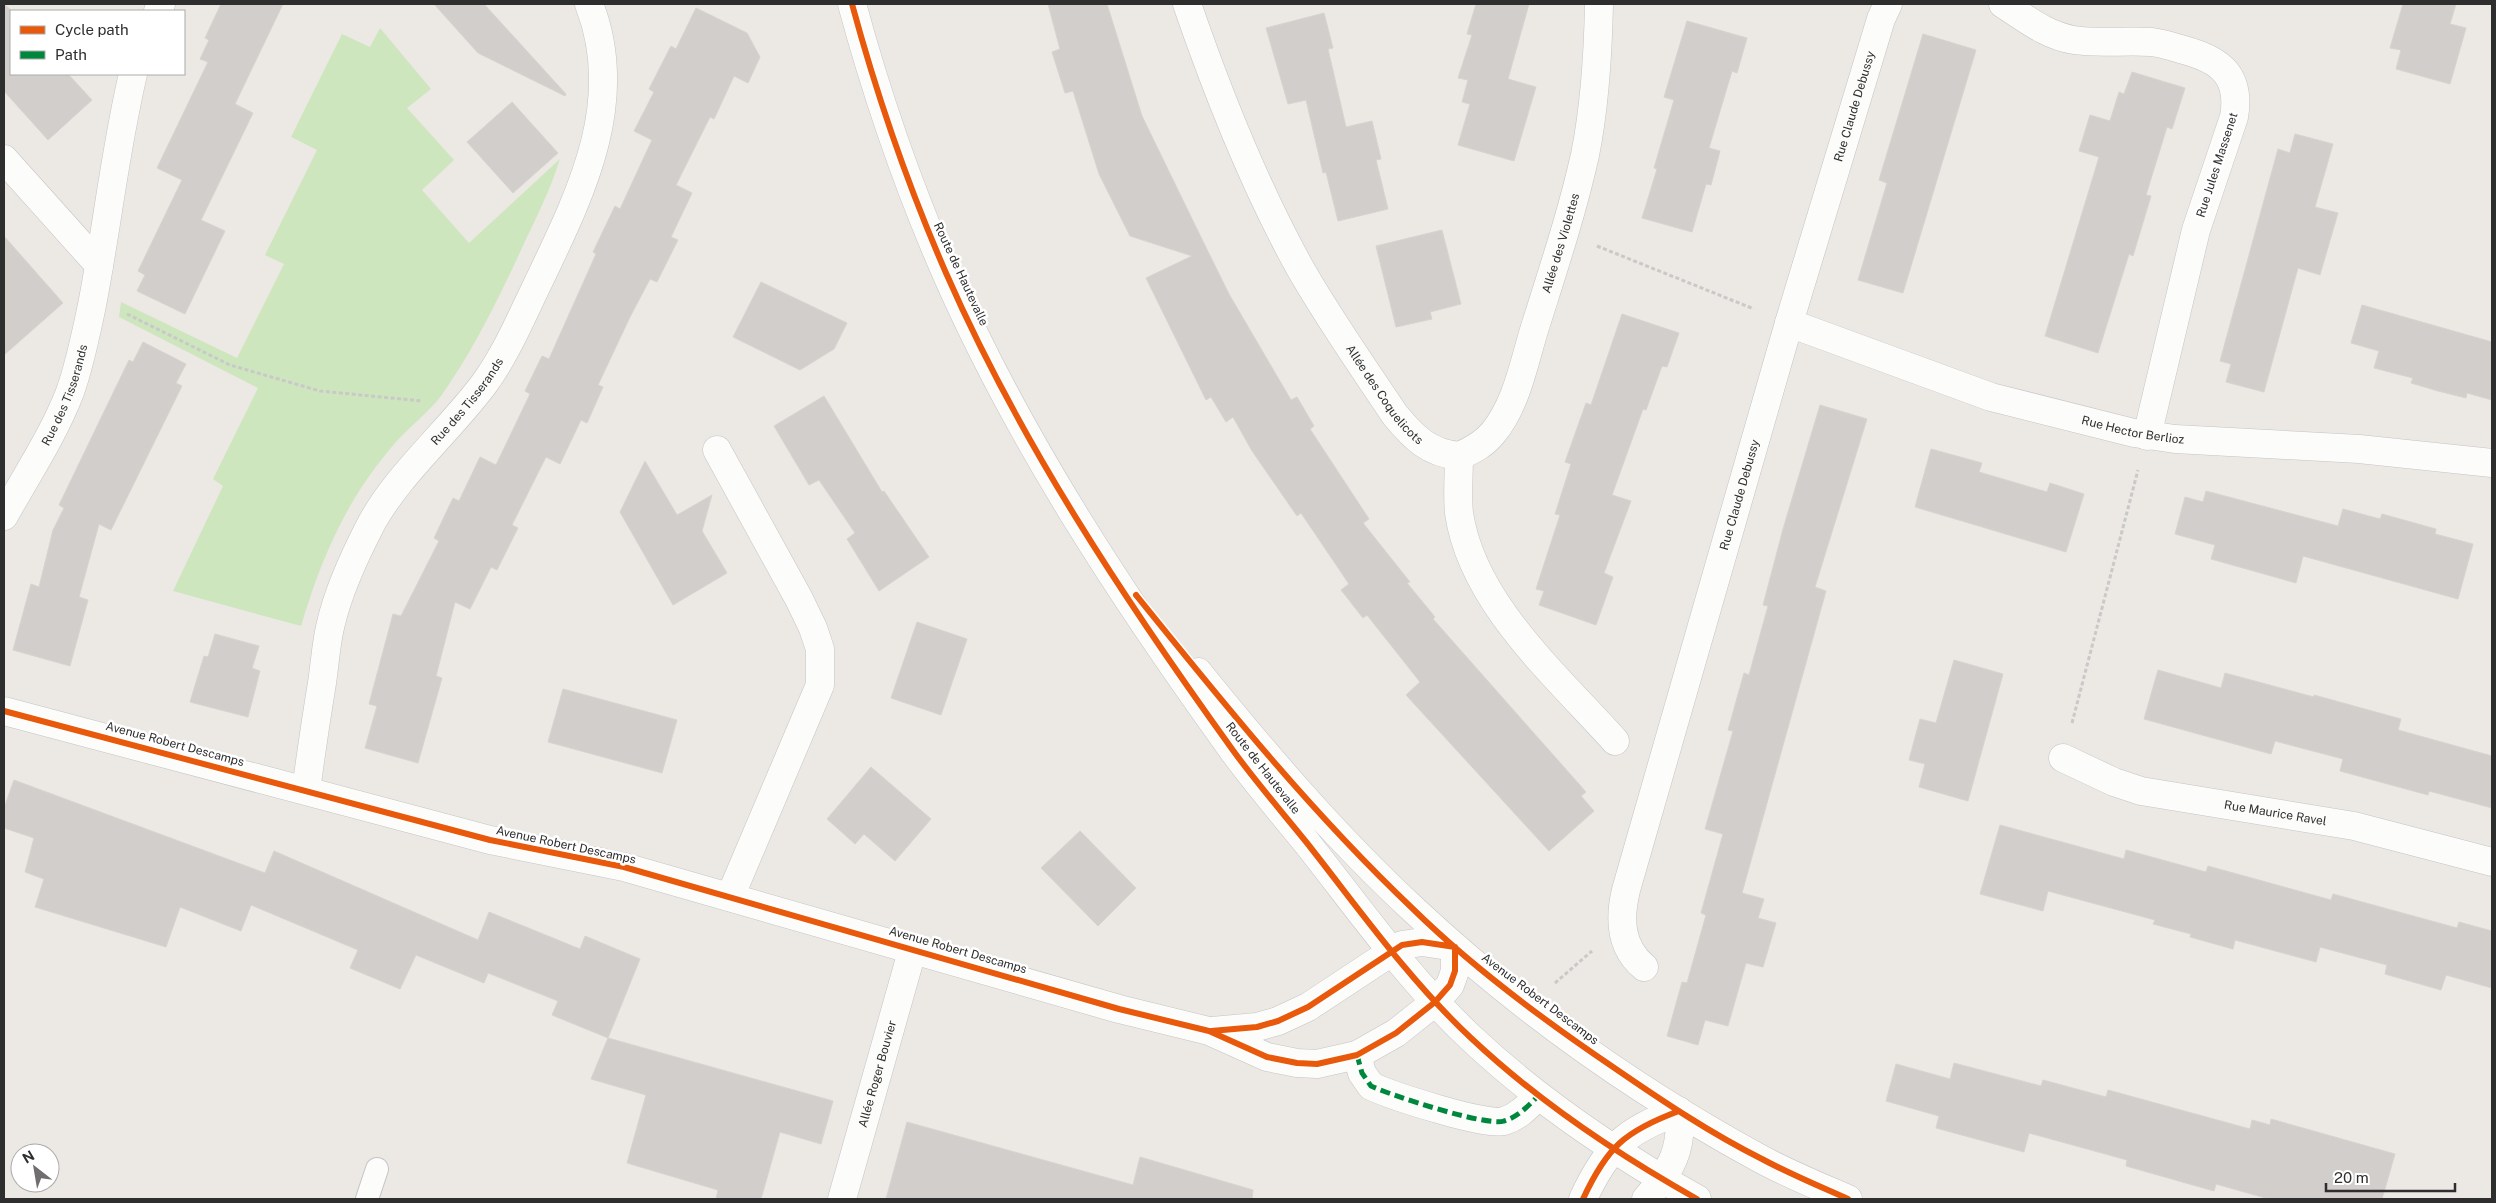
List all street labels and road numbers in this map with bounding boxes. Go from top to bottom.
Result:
street label: Rue Claude Debussy [1831,49,1878,163]
street label: Rue Jules Massenet [2193,110,2241,219]
street label: Allée des Violettes [1539,192,1582,295]
street label: Route de Hautevalle [931,220,991,328]
street label: Allée des Coquelicots [1343,342,1426,447]
street label: Rue des Tisserands [39,343,90,448]
street label: Rue des Tisserands [428,356,506,448]
street label: Rue Hector Berlioz [2080,413,2185,446]
street label: Rue Claude Debussy [1717,437,1762,552]
street label: Avenue Robert Descamps [104,719,246,769]
street label: Route de Hautevalle [1223,719,1303,817]
street label: Rue Maurice Ravel [2223,798,2328,828]
street label: Avenue Robert Descamps [495,823,637,867]
street label: Avenue Robert Descamps [888,924,1028,976]
street label: Avenue Robert Descamps [1479,950,1601,1048]
street label: Allée Roger Bouvier [856,1019,899,1129]

